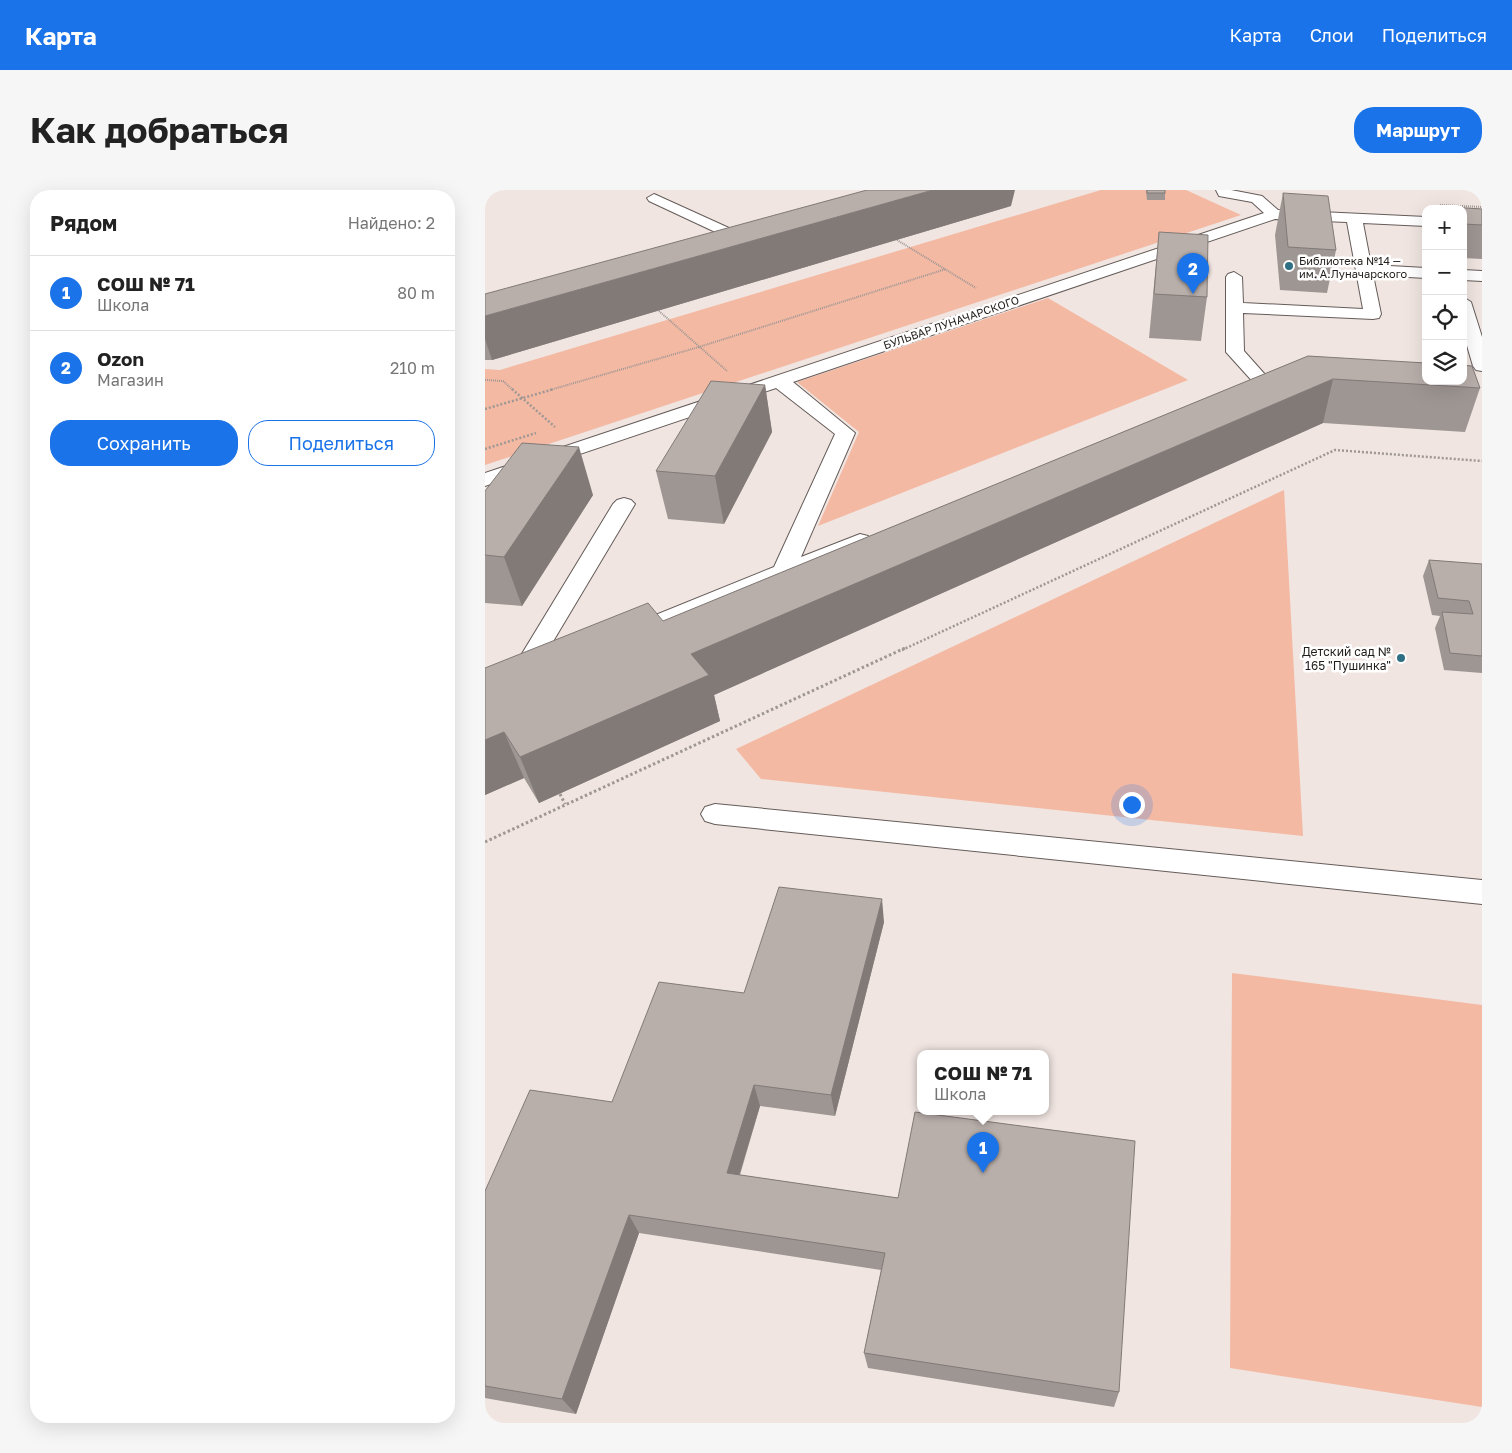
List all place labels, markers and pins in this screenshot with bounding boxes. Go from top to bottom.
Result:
pin: 2 [1177,253,1209,294]
place label: Библиотека №14 — им. А.Луначарского [1299,254,1408,280]
marker: Библиотека №14 — им. А.Луначарского [1283,260,1295,272]
place label: Детский сад № 165 "Пушинка" [1302,644,1391,673]
marker: Детский сад № 165 "Пушинка" [1395,652,1407,664]
pin: 1 [967,1132,999,1173]

